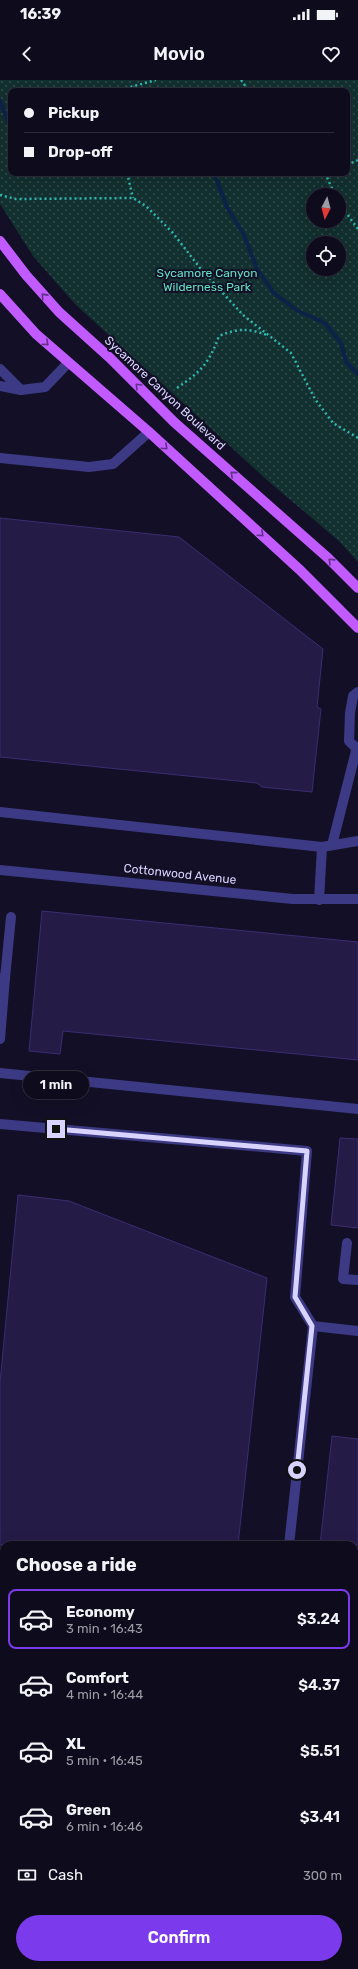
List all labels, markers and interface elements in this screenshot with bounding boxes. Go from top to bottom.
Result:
text: 16:39 [20,5,61,23]
icon: back [16,43,38,65]
text: Movio [153,43,205,65]
icon: heart [320,43,342,65]
text: Pickup [48,104,99,122]
text: Drop-off [48,143,112,161]
north arrow [306,188,346,228]
map controls [306,188,346,276]
button: locate [306,236,346,276]
park label: Sycamore Canyon Wilderness Park [156,266,258,294]
one-way arrow [42,293,49,301]
street label: Sycamore Canyon Boulevard [102,333,228,453]
one-way arrow [41,338,49,346]
one-way arrow [135,383,143,391]
one-way arrow [160,442,168,449]
one-way arrow [230,472,238,479]
one-way arrow [256,530,264,537]
one-way arrow [328,558,336,565]
street label: Cottonwood Avenue [123,861,237,887]
callout: 1 min [23,1071,89,1099]
text: 1 min [40,1077,72,1092]
route end [47,1120,65,1138]
route start [288,1461,306,1479]
text: Choose a ride [16,1554,137,1576]
icon: car [18,1601,54,1637]
text: Economy [66,1603,135,1621]
text: $3.24 [297,1610,340,1628]
text: 3 min · 16:43 [66,1621,143,1636]
icon: car [18,1667,54,1703]
text: Comfort [66,1669,129,1687]
text: $4.37 [298,1676,340,1694]
text: 4 min · 16:44 [66,1687,143,1702]
icon: car [18,1733,54,1769]
text: XL [66,1735,85,1753]
text: $5.51 [300,1742,340,1760]
text: 5 min · 16:45 [66,1753,143,1768]
icon: car [18,1799,54,1835]
text: Green [66,1801,111,1819]
text: $3.41 [300,1808,340,1826]
text: 6 min · 16:46 [66,1819,143,1834]
icon: cash [16,1864,38,1886]
text: Cash [48,1866,83,1884]
text: 300 m [303,1868,342,1883]
button: Confirm [16,1915,342,1961]

